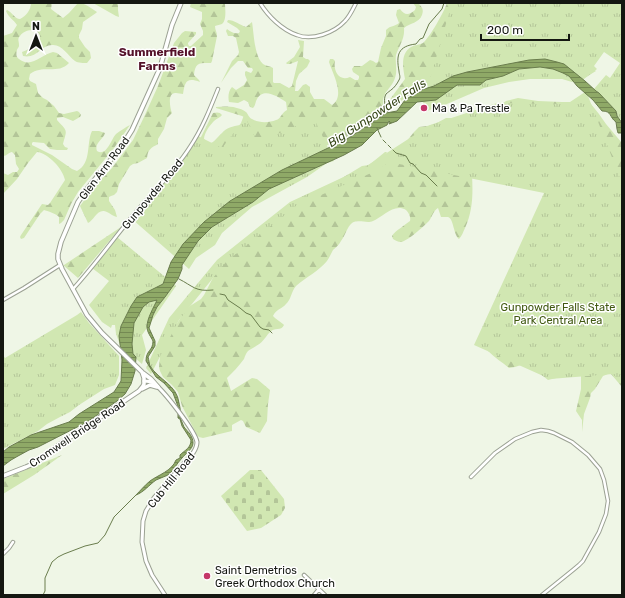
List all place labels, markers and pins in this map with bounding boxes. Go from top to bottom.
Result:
place label: Ma & Pa Trestle [432,102,510,115]
marker: Ma & Pa Trestle [419,103,429,113]
place label: Saint Demetrios Greek Orthodox Church [215,564,335,590]
marker: Saint Demetrios Greek Orthodox Church [202,571,212,581]

